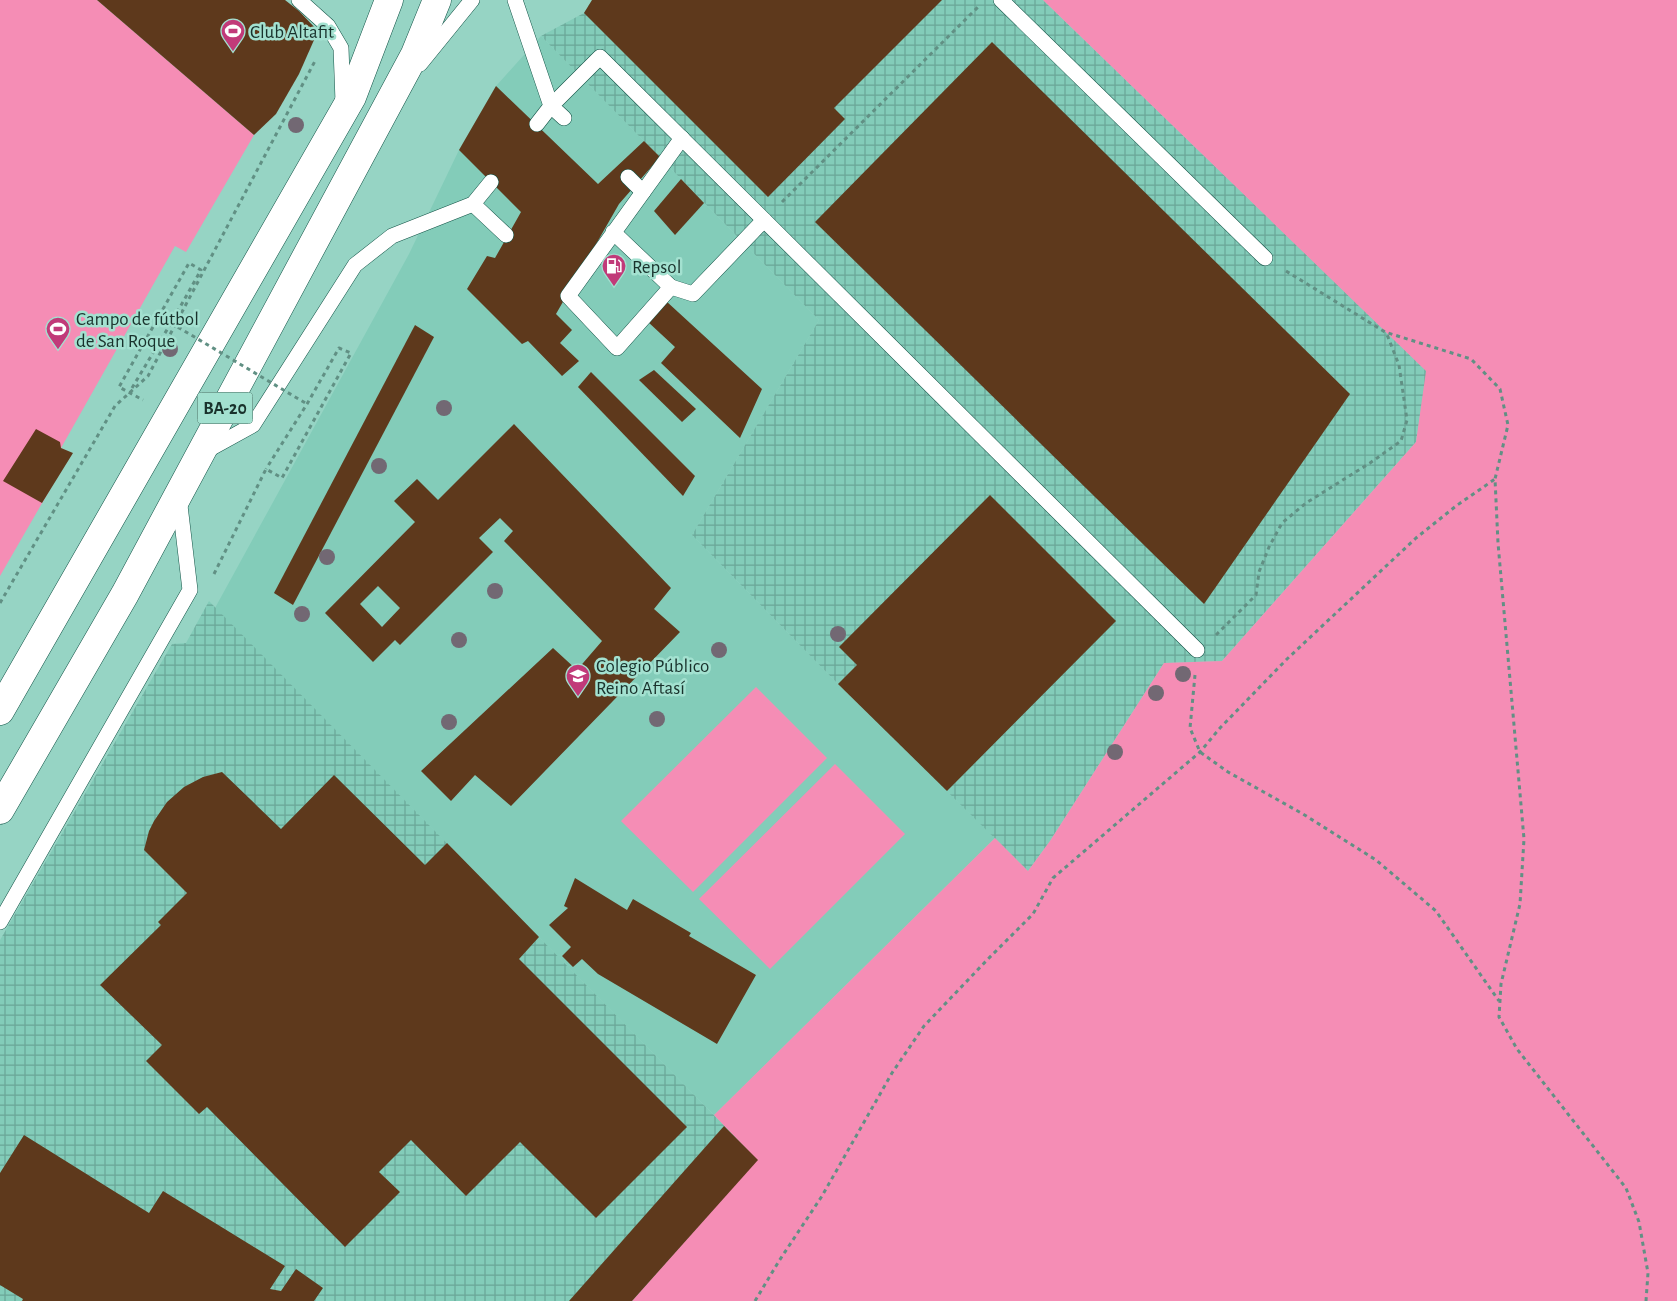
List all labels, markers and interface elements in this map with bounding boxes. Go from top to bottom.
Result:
sports icon: Club Altafit [220,18,246,52]
place label: Club Altafit [250,23,334,42]
fuel station icon: Repsol [601,253,627,287]
place label: Repsol [632,258,681,277]
place label: Campo de fútbol de San Roque [76,310,199,351]
sports icon: Campo de fútbol de San Roque [45,316,71,350]
road number: BA-20 [198,392,252,423]
place label: Colegio Público Reino Aftasí [596,657,709,698]
school or university icon: Colegio Público Reino Aftasí [565,663,591,697]

